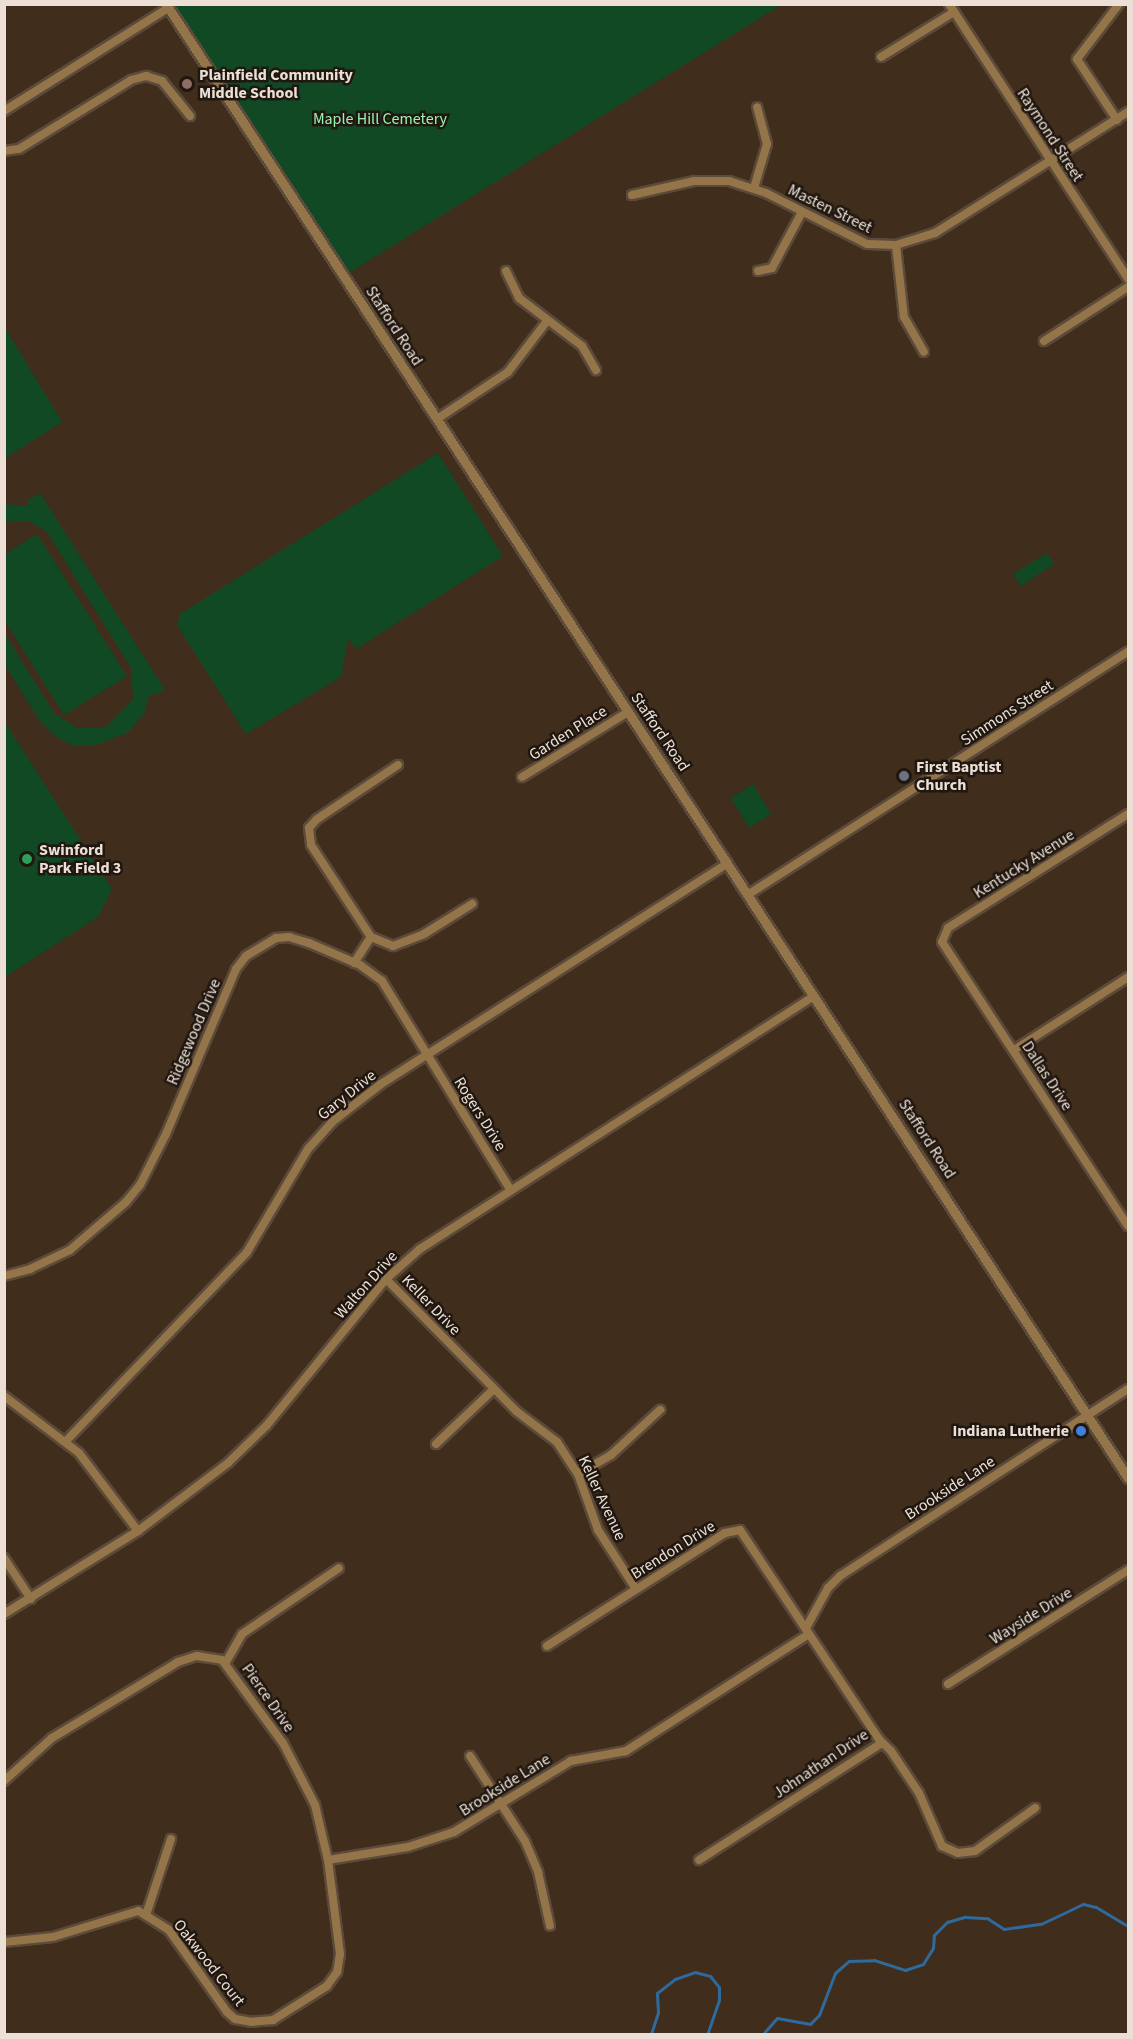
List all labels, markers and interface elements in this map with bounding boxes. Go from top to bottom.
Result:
place label: Plainfield Community Middle School [199,65,353,103]
marker: Plainfield Community Middle School [180,77,194,91]
street label: Raymond Street [1013,85,1087,185]
park label: Maple Hill Cemetery [313,109,447,129]
street label: Masten Street [785,180,875,238]
street label: Stafford Road [361,283,427,369]
street label: Simmons Street [957,676,1057,750]
street label: Stafford Road [627,689,693,775]
street label: Garden Place [526,701,610,765]
place label: First Baptist Church [916,757,1001,795]
marker: First Baptist Church [897,769,911,783]
street label: Kentucky Avenue [970,825,1078,903]
place label: Swinford Park Field 3 [39,840,121,878]
marker: Swinford Park Field 3 [20,852,34,866]
street label: Ridgewood Drive [163,976,225,1088]
street label: Dallas Drive [1018,1038,1076,1114]
street label: Gary Drive [314,1066,380,1124]
street label: Rogers Drive [450,1074,510,1154]
street label: Stafford Road [894,1096,960,1182]
street label: Walton Drive [330,1247,402,1323]
street label: Keller Drive [397,1271,465,1339]
place label: Indiana Lutherie [952,1421,1069,1441]
marker: Indiana Lutherie [1074,1424,1088,1438]
street label: Brookside Lane [901,1452,999,1524]
street label: Keller Avenue [574,1453,630,1543]
street label: Brendon Drive [627,1517,719,1583]
street label: Wayside Drive [986,1583,1076,1649]
street label: Pierce Drive [237,1660,299,1736]
street label: Johnathan Drive [770,1725,872,1803]
street label: Brookside Lane [456,1750,554,1820]
street label: Oakwood Court [169,1916,249,2010]

